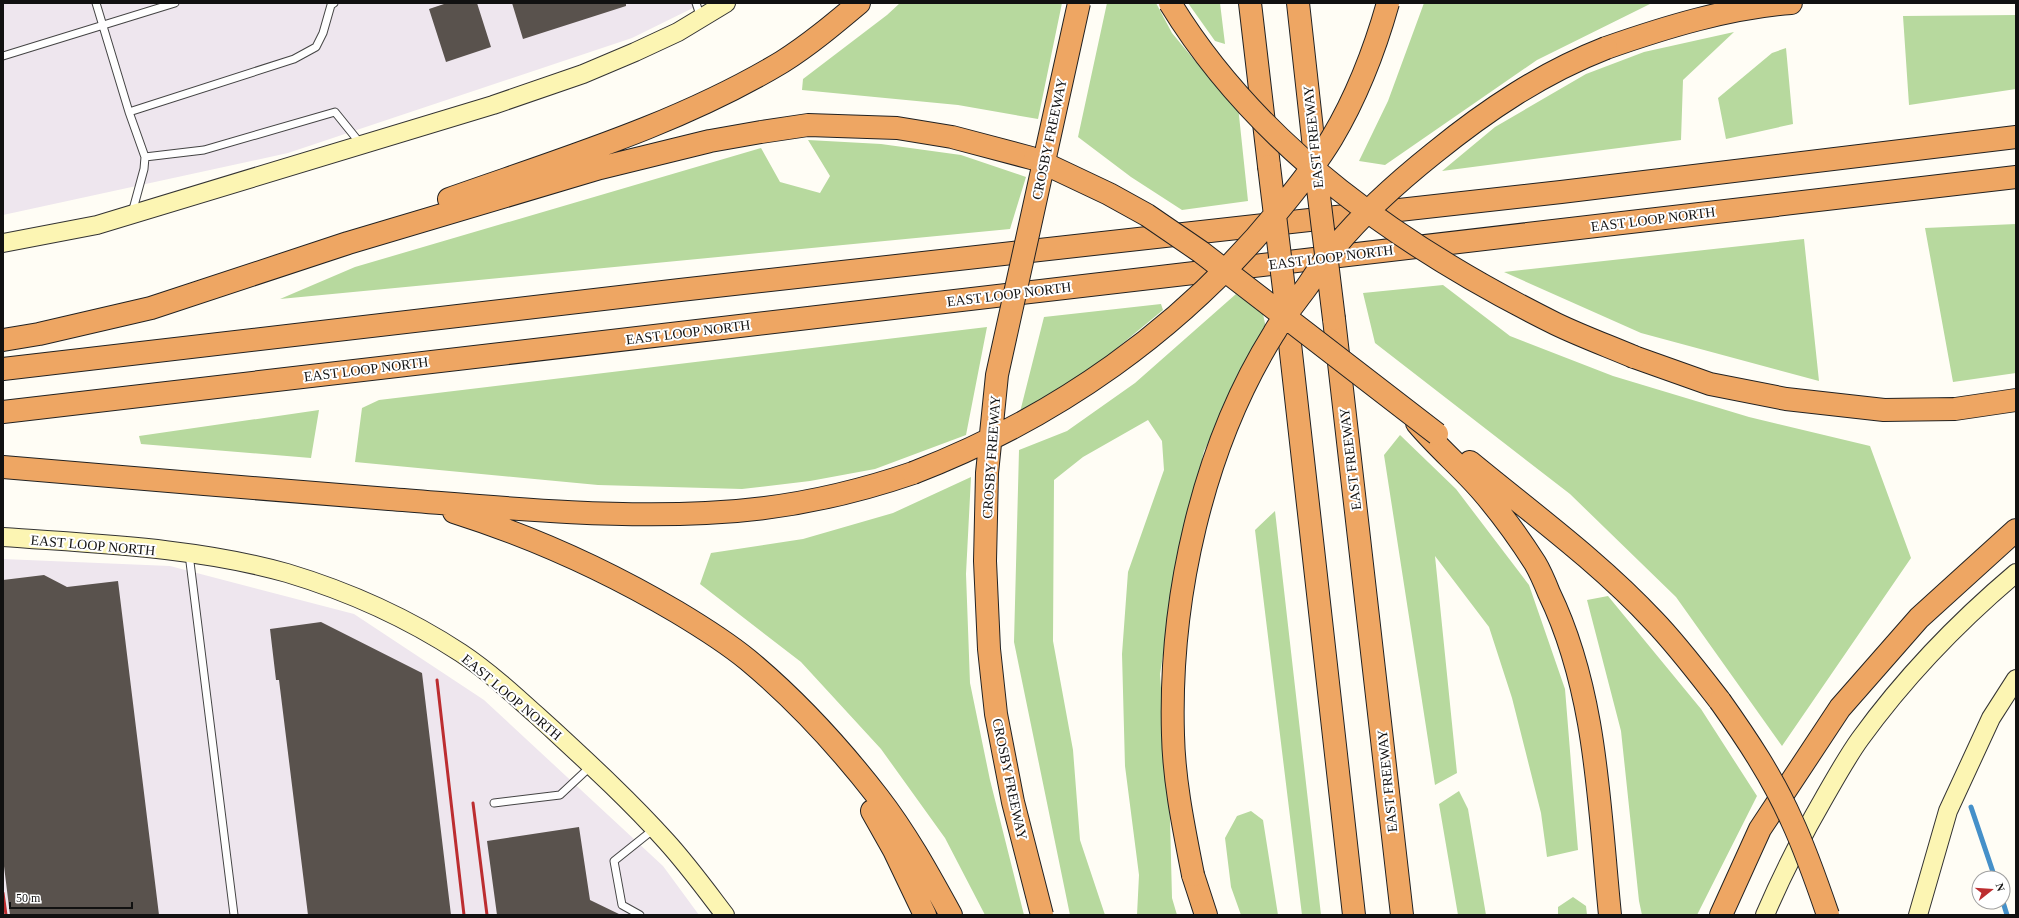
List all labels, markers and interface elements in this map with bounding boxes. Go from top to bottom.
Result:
street label: CROSBY FREEWAY [1029,77,1070,201]
street label: EAST FREEWAY [1301,85,1326,189]
street label: EAST LOOP NORTH [1590,204,1716,235]
street label: EAST LOOP NORTH [1268,242,1394,273]
street label: EAST LOOP NORTH [946,279,1072,310]
street label: EAST LOOP NORTH [625,317,751,348]
street label: EAST LOOP NORTH [303,354,429,385]
street label: CROSBY FREEWAY [980,395,1003,519]
street label: EAST FREEWAY [1337,407,1364,511]
street label: EAST LOOP NORTH [30,533,156,558]
street label: EAST LOOP NORTH [459,651,564,743]
street label: CROSBY FREEWAY [989,717,1030,841]
street label: EAST FREEWAY [1375,729,1400,833]
north arrow [1971,870,2011,910]
text: N [1994,882,2007,893]
scale bar [10,884,132,910]
text: 50 m [16,891,41,905]

